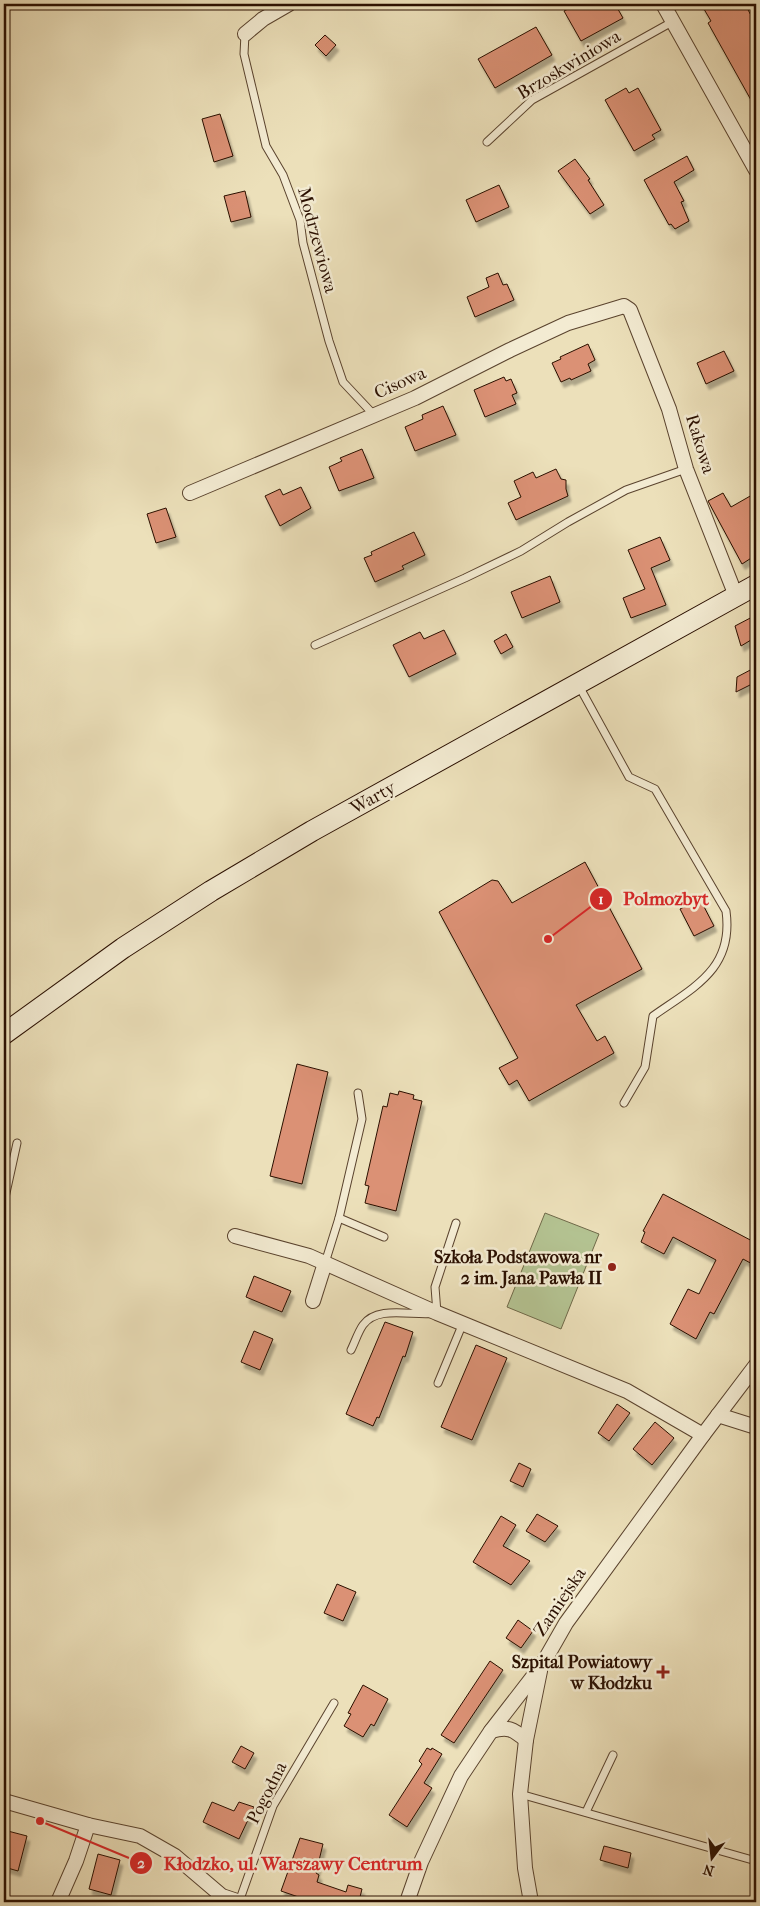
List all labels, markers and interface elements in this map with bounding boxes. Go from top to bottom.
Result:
street label: Brzoskwiniowa [513,26,625,104]
street label: Modrzewiowa [293,185,341,296]
street label: Cisowa [371,362,430,404]
street label: Rakowa [681,412,719,477]
street label: Warty [346,776,401,819]
callout: Polmozbyt [588,882,719,916]
text: Polmozbyt [623,888,709,910]
text: 1 [598,890,604,908]
place label: Szkoła Podstawowa nr 2 im. Jana Pawła II [434,1247,602,1289]
marker: Szkoła Podstawowa nr 2 im. Jana Pawła II [606,1261,618,1273]
street label: Zamiejska [529,1563,591,1640]
place label: Szpital Powiatowy w Kłodzku [512,1652,653,1694]
marker: Szpital Powiatowy w Kłodzku [656,1665,670,1679]
street label: Pogodna [242,1758,292,1828]
north arrow [688,1834,738,1884]
callout: Kłodzko, ul. Warszawy Centrum [128,1846,433,1880]
text: Kłodzko, ul. Warszawy Centrum [163,1853,423,1875]
text: 2 [137,1854,145,1872]
text: N [701,1860,716,1880]

